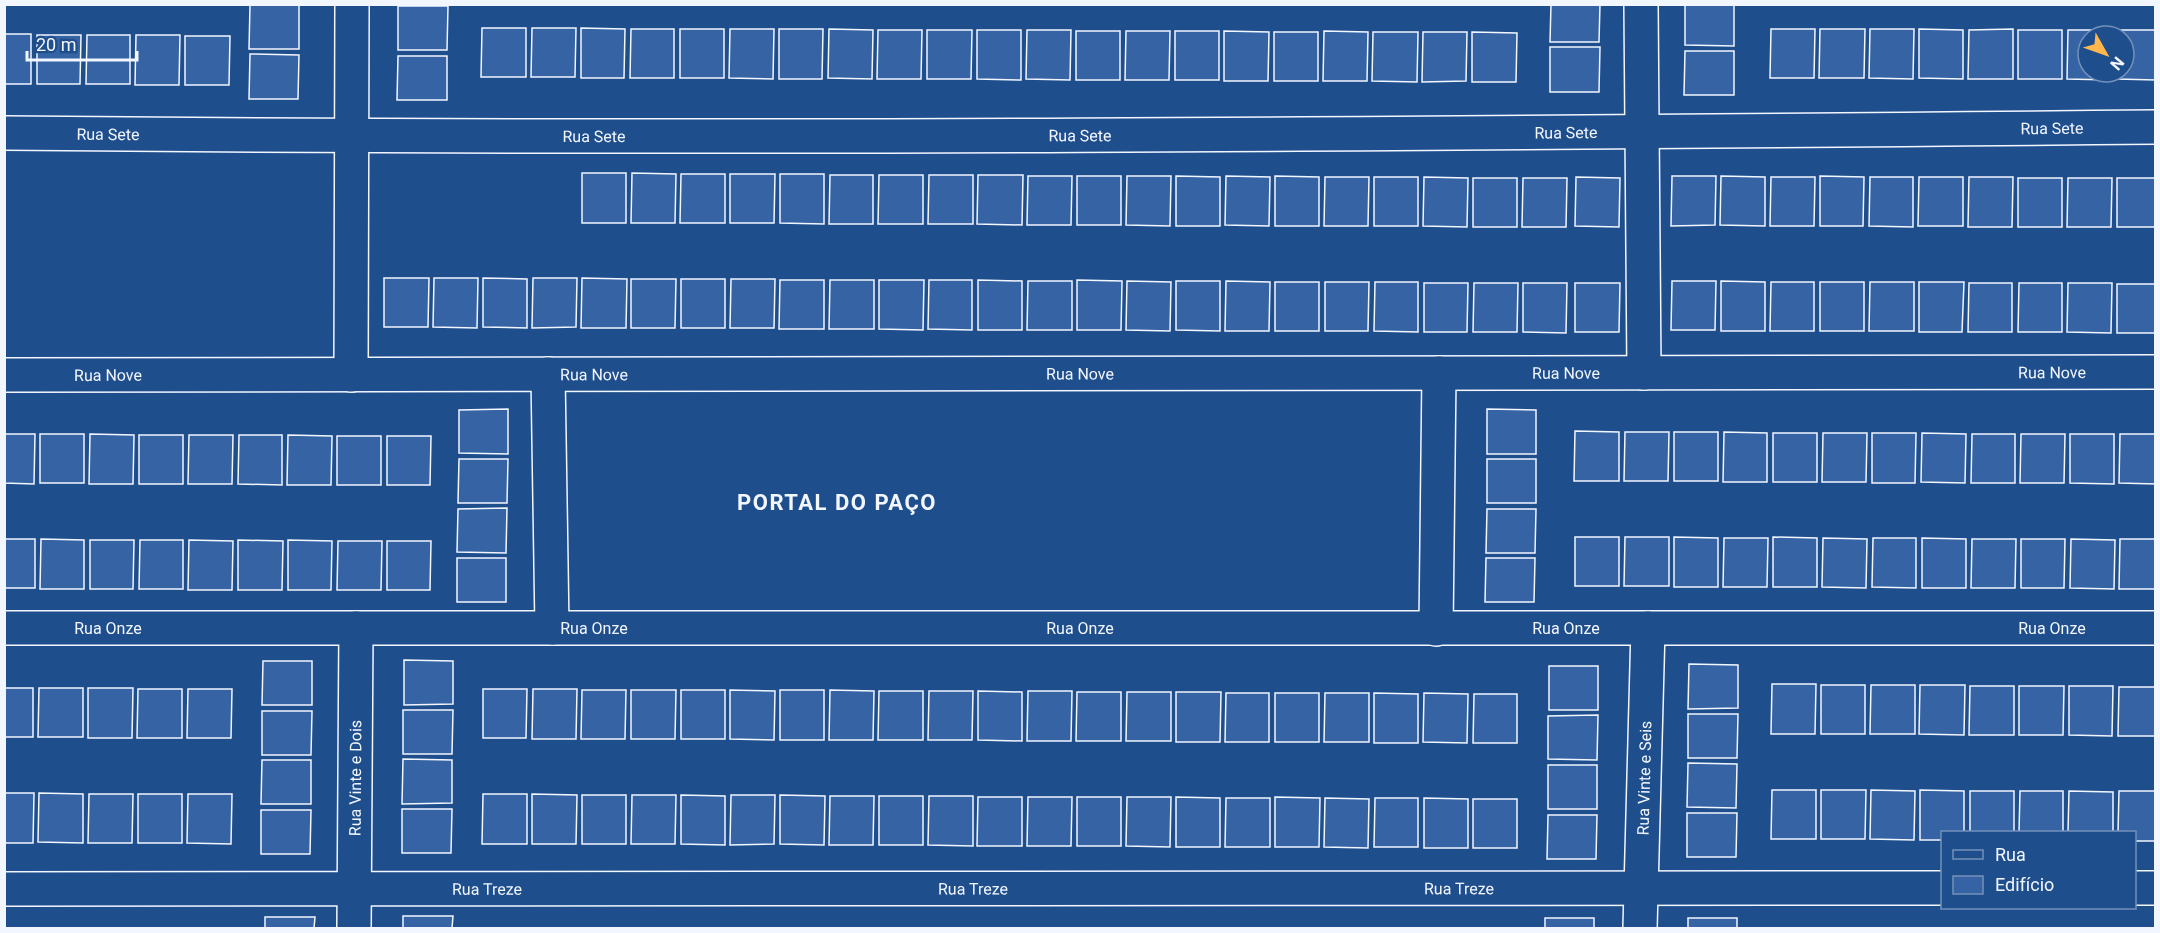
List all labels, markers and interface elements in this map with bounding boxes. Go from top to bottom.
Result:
scale bar [27,24,136,62]
north arrow [2076,24,2136,84]
text: 20 m [36,34,76,55]
text: N [2106,53,2128,74]
street label: Rua Sete [2020,119,2084,138]
street label: Rua Sete [1534,123,1598,143]
street label: Rua Sete [76,125,140,144]
street label: Rua Sete [1048,126,1112,145]
street label: Rua Sete [562,127,626,146]
street label: Rua Nove [2018,363,2086,382]
street label: Rua Nove [1046,364,1114,384]
street label: Rua Nove [1532,364,1600,383]
street label: Rua Nove [560,365,628,384]
street label: Rua Nove [74,366,142,385]
district label: PORTAL DO PAÇO [737,490,937,515]
street label: Rua Onze [74,619,142,638]
street label: Rua Onze [560,619,628,638]
street label: Rua Onze [1046,619,1114,638]
street label: Rua Onze [1532,619,1600,638]
street label: Rua Onze [2018,619,2086,638]
street label: Rua Vinte e Dois [346,720,365,836]
street label: Rua Vinte e Seis [1633,721,1656,836]
legend [1941,831,2136,909]
text: Rua [1995,844,2026,865]
text: Edifício [1995,874,2054,895]
street label: Rua Treze [938,879,1008,899]
street label: Rua Treze [1424,879,1494,898]
street label: Rua Treze [452,880,522,899]

